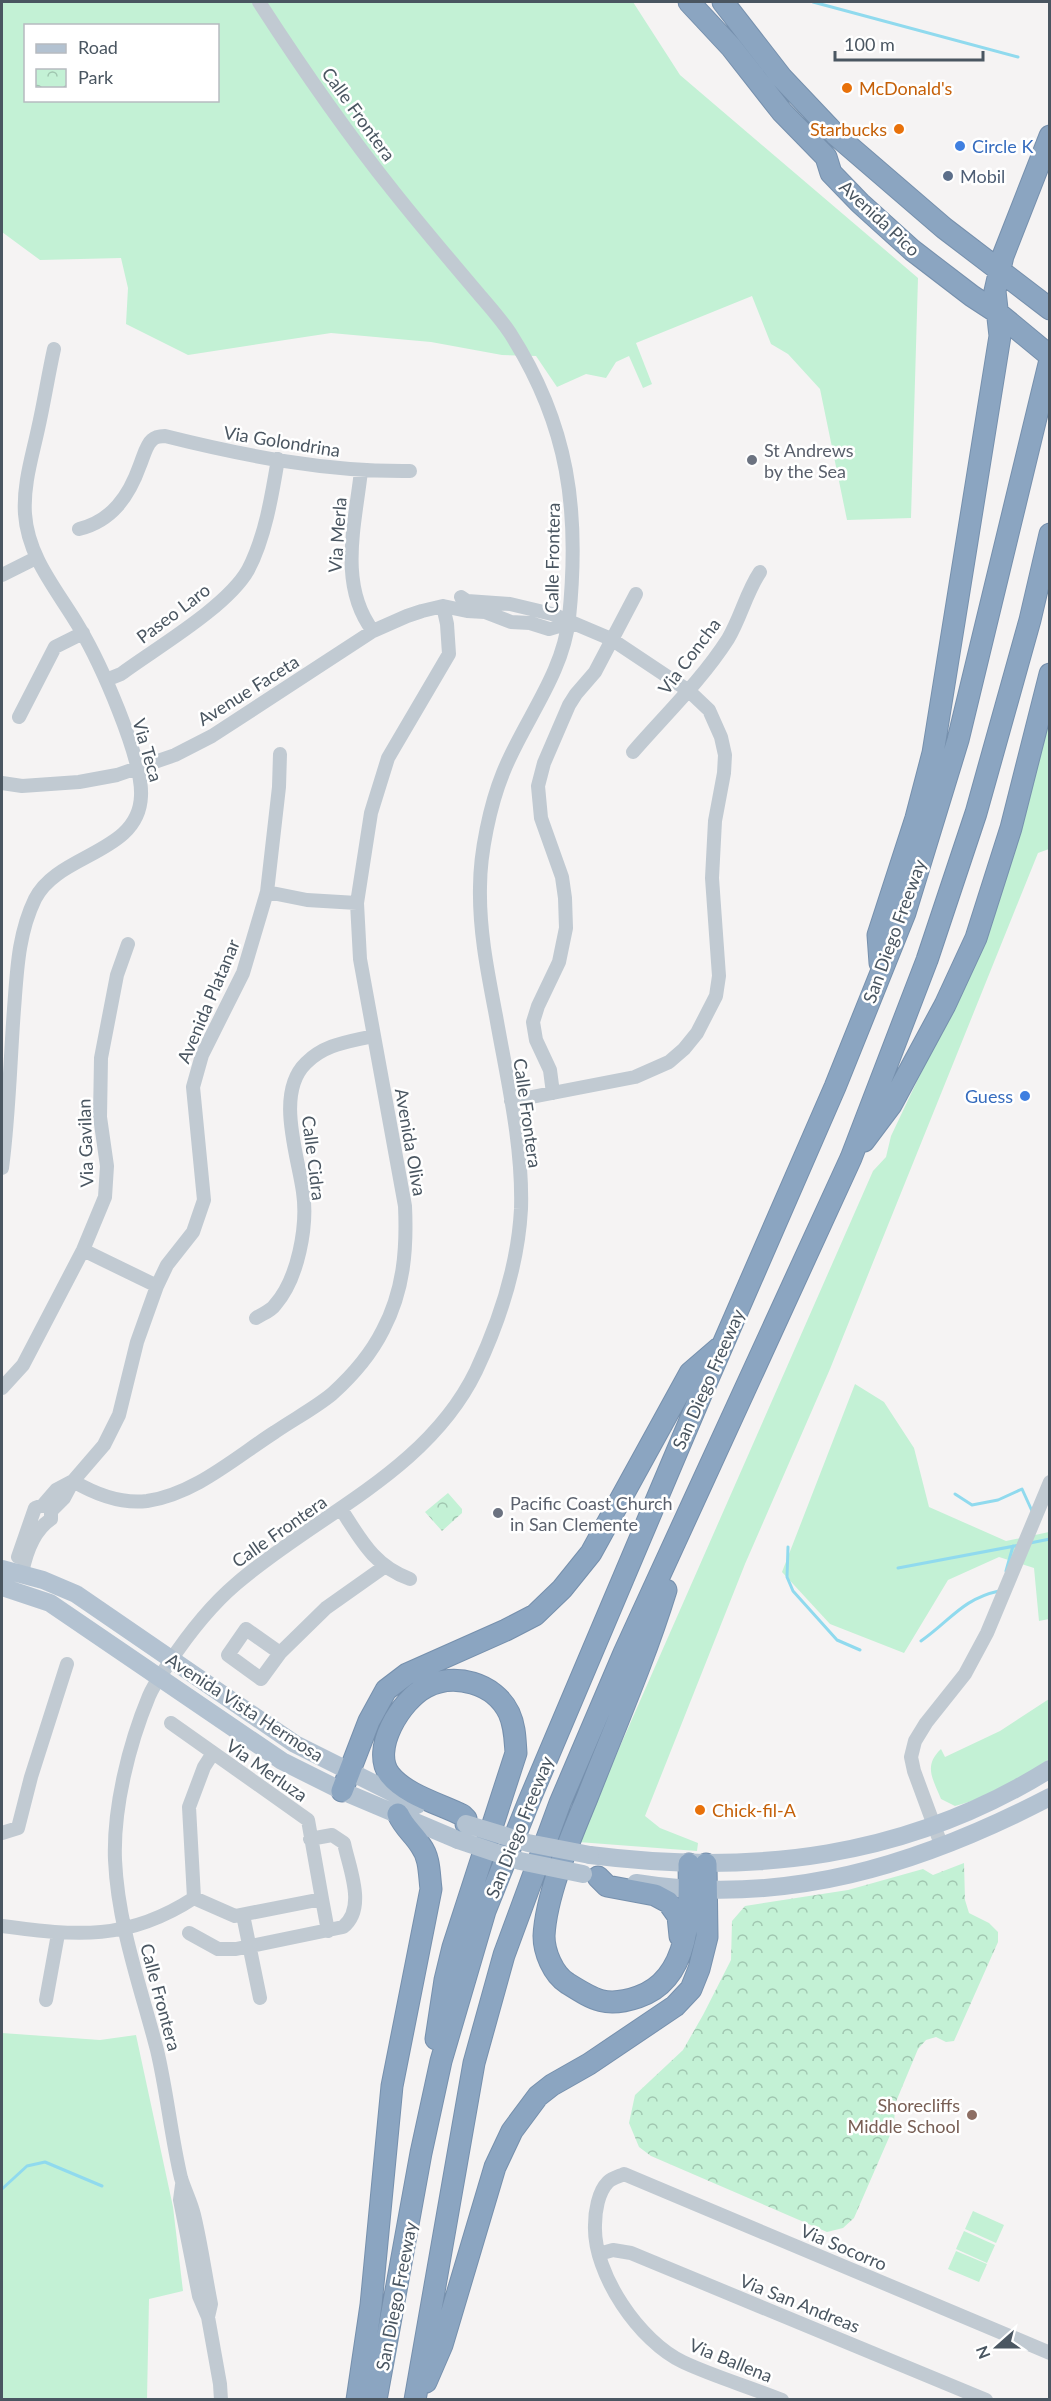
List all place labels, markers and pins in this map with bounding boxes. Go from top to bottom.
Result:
place label: McDonald's [859,77,953,99]
marker: McDonald's [840,81,854,95]
place label: Starbucks [810,118,887,140]
marker: Starbucks [892,122,906,136]
place label: Circle K [972,135,1033,157]
marker: Circle K [953,139,967,153]
place label: Mobil [960,165,1005,187]
marker: Mobil [941,169,955,183]
place label: St Andrews by the Sea [764,439,854,482]
marker: St Andrews by the Sea [745,453,759,467]
place label: Guess [965,1085,1013,1107]
marker: Guess [1018,1089,1032,1103]
place label: Pacific Coast Church in San Clemente [510,1492,673,1535]
marker: Pacific Coast Church in San Clemente [491,1506,505,1520]
place label: Chick-fil-A [712,1799,797,1821]
marker: Chick-fil-A [693,1803,707,1817]
place label: Shorecliffs Middle School [848,2094,960,2137]
marker: Shorecliffs Middle School [965,2108,979,2122]

